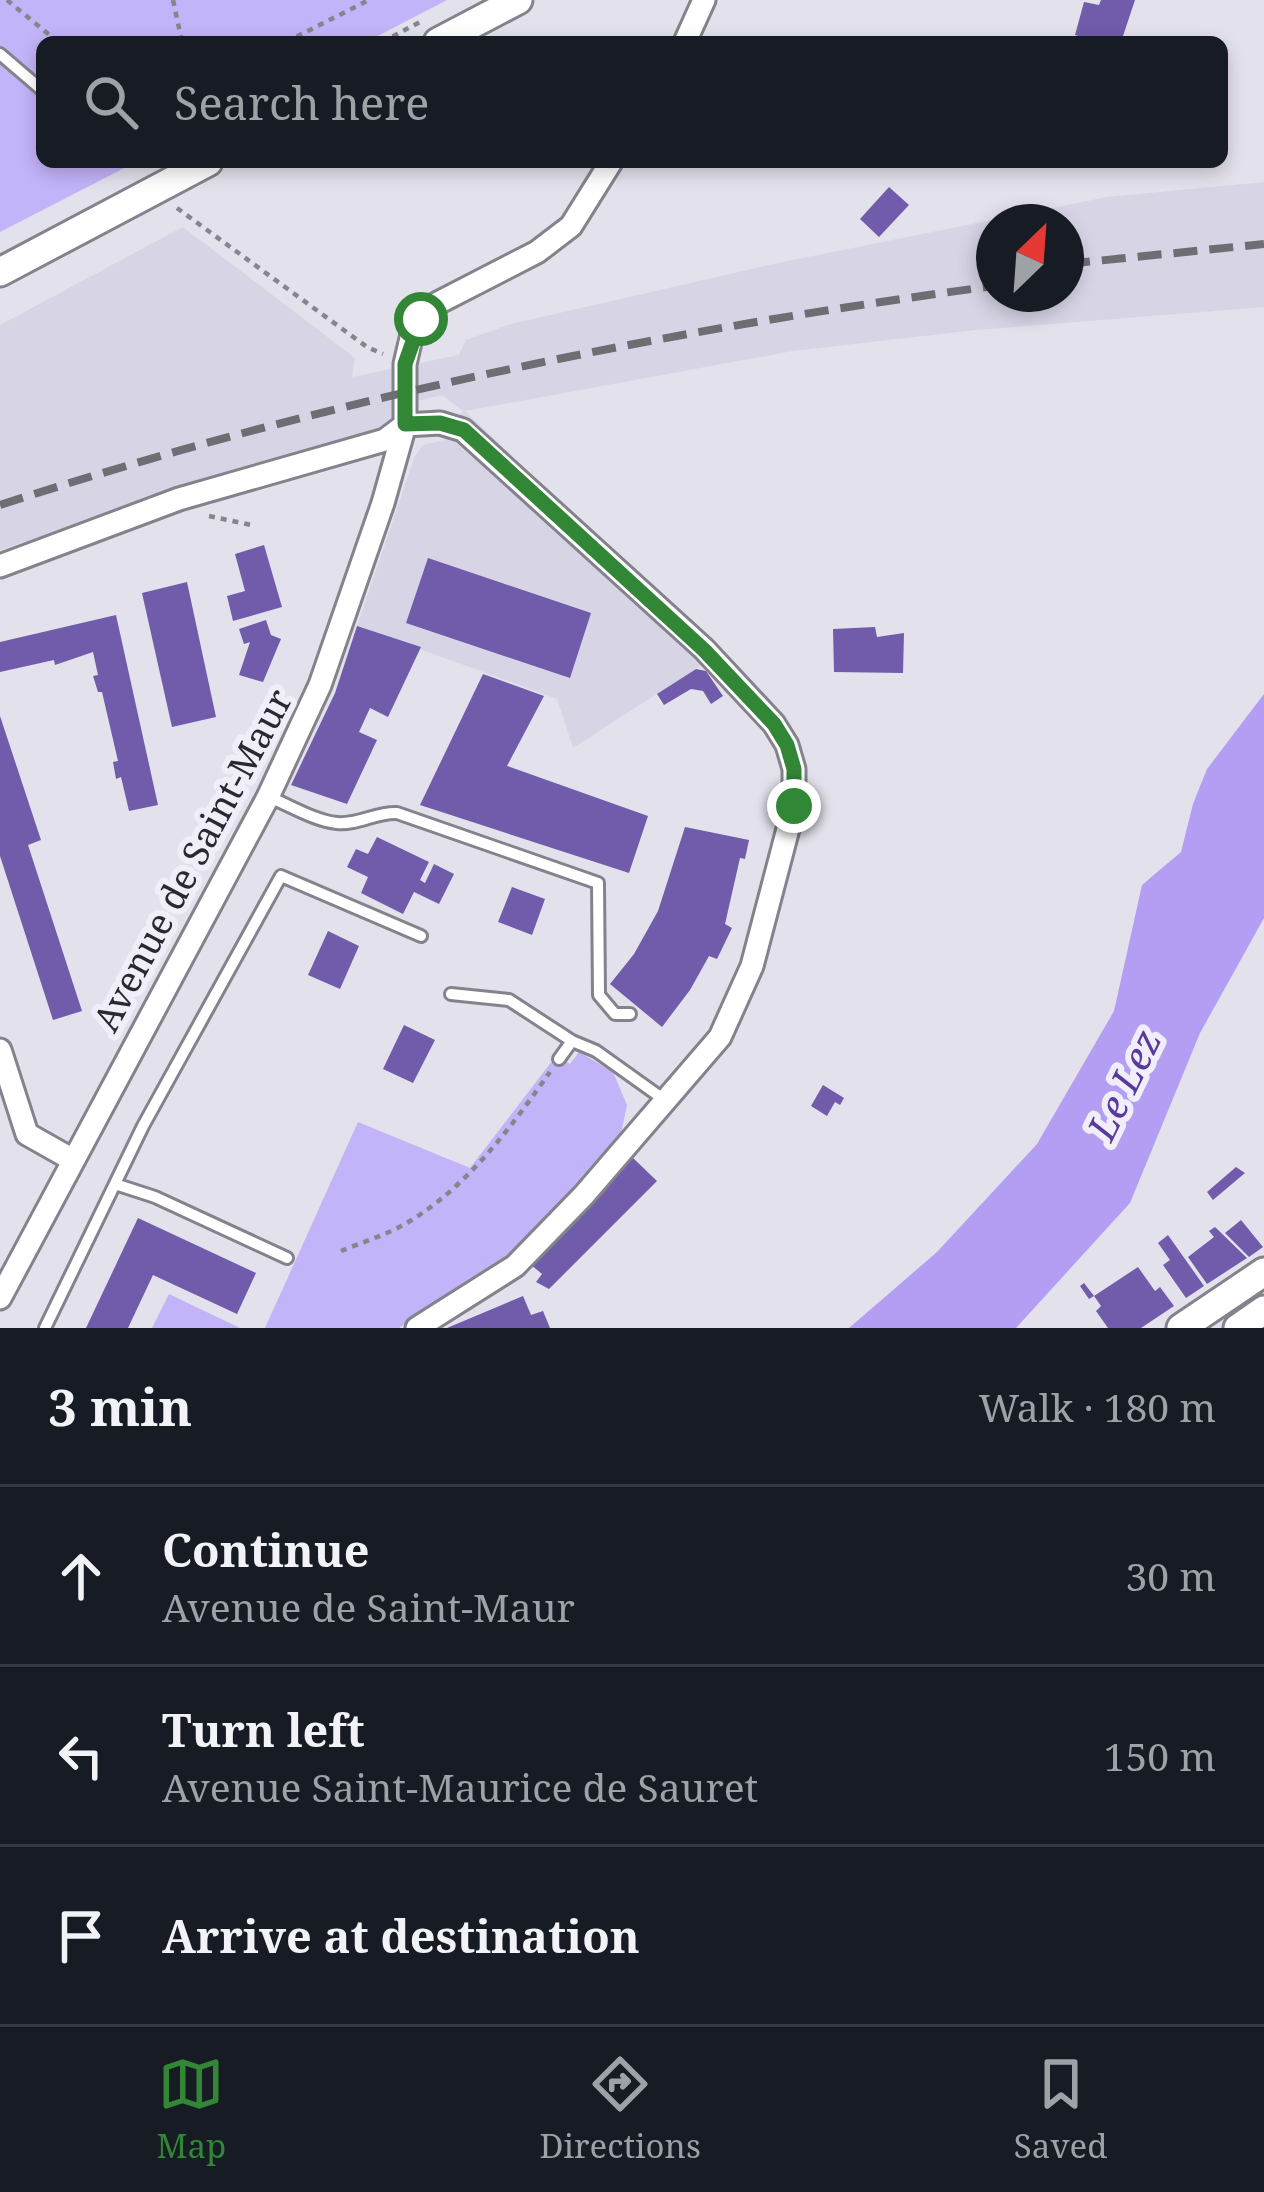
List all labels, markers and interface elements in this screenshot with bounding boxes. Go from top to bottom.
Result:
search box [36,36,1228,168]
icon: search [78,69,144,135]
text: Search here [174,72,429,133]
north arrow [976,204,1084,312]
route start [394,292,448,346]
street label: Avenue de Saint-Maur [81,680,303,1040]
route end [767,779,821,833]
water label: Le Lez [1073,1020,1172,1149]
text: 3 min [48,1371,192,1441]
text: Walk · 180 m [979,1380,1216,1433]
text: Continue [162,1519,370,1580]
icon: ahead [48,1543,114,1609]
text: 30 m [1125,1549,1216,1602]
text: Avenue de Saint-Maur [162,1580,575,1633]
text: Turn left [162,1699,365,1760]
icon: left [48,1723,114,1789]
text: 150 m [1104,1729,1216,1782]
text: Avenue Saint-Maurice de Sauret [162,1760,758,1813]
icon: arrive [48,1903,114,1969]
text: Arrive at destination [162,1905,640,1966]
tab: Map [157,2051,226,2168]
tab: Directions [539,2051,701,2168]
tab: Saved [1014,2051,1107,2168]

